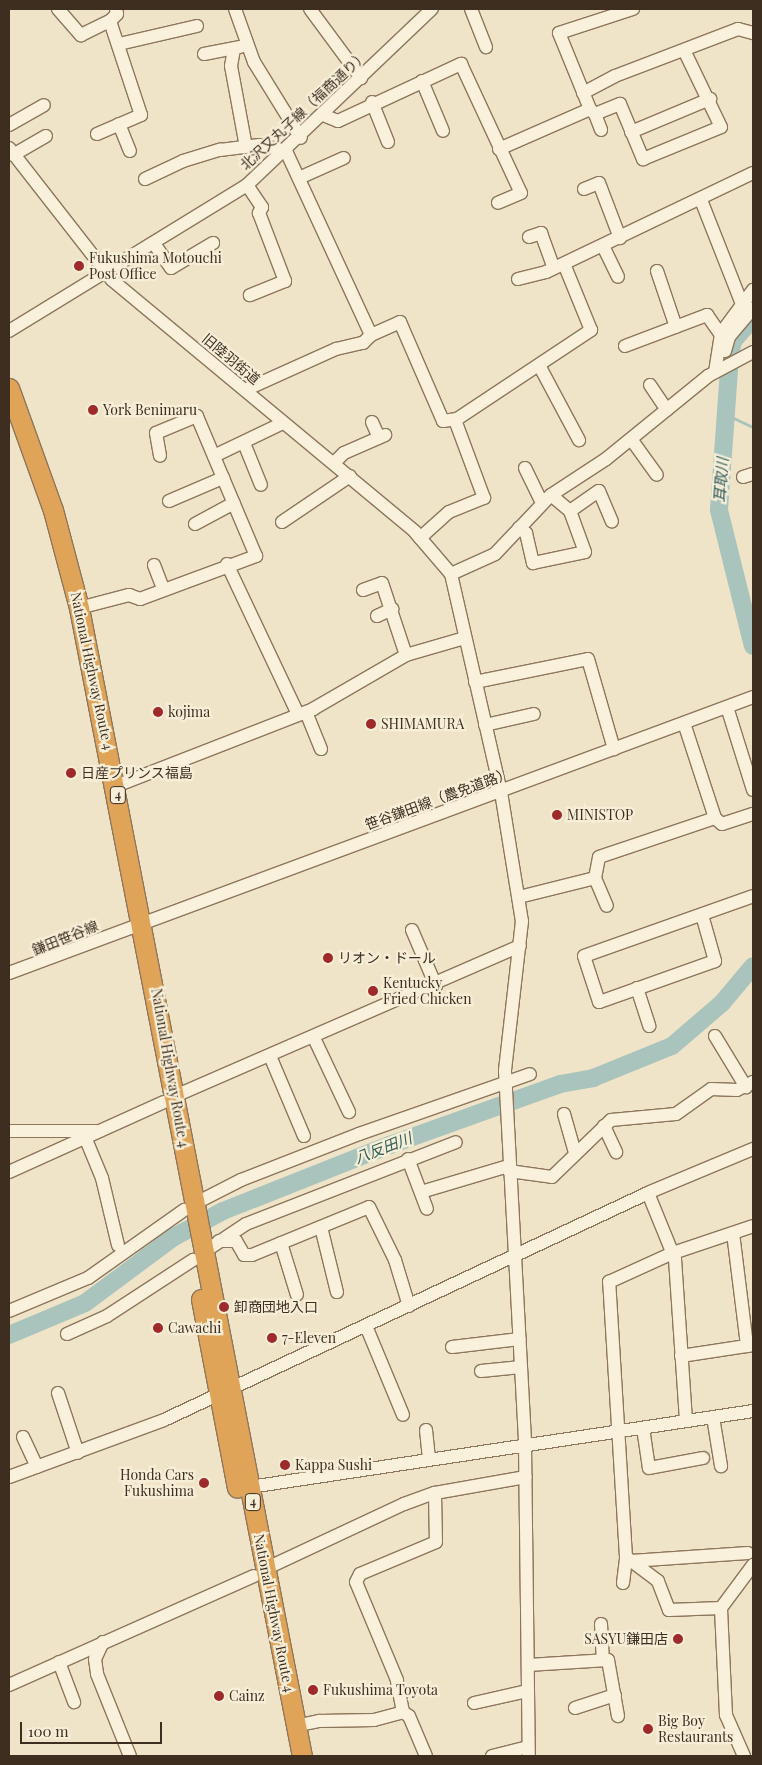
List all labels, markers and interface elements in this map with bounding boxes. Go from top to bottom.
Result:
street label: 北沢又丸子線（福商通り） [237,47,371,173]
place label: Fukushima Motouchi Post Office [89,250,222,282]
marker: Fukushima Motouchi Post Office [73,260,85,272]
street label: 旧陸羽街道 [199,330,263,388]
place label: York Benimaru [103,402,197,418]
marker: York Benimaru [87,404,99,416]
water label: 耳取川 [710,457,732,503]
street label: National Highway Route 4 [67,590,117,752]
place label: kojima [168,704,210,720]
marker: kojima [152,706,164,718]
place label: SHIMAMURA [381,716,464,732]
marker: SHIMAMURA [365,718,377,730]
place label: 日産プリンス福島 [81,765,193,781]
street label: 笹谷鎌田線（農免道路） [363,765,513,833]
marker: 日産プリンス福島 [65,767,77,779]
road number: 4 [109,786,127,804]
place label: MINISTOP [567,807,633,823]
marker: MINISTOP [551,809,563,821]
street label: 鎌田笹谷線 [29,917,101,959]
place label: リオン・ドール [338,950,436,966]
marker: リオン・ドール [322,952,334,964]
place label: Kentucky Fried Chicken [383,975,472,1008]
marker: Kentucky Fried Chicken [367,985,379,997]
street label: National Highway Route 4 [148,987,192,1149]
water label: 八反田川 [352,1129,414,1167]
place label: 卸商団地入口 [234,1299,318,1315]
marker: 卸商団地入口 [218,1301,230,1313]
place label: Cawachi [168,1320,221,1336]
marker: Cawachi [152,1322,164,1334]
place label: 7-Eleven [282,1330,336,1346]
marker: 7-Eleven [266,1332,278,1344]
place label: Kappa Sushi [295,1457,372,1473]
marker: Kappa Sushi [279,1459,291,1471]
place label: Honda Cars Fukushima [120,1467,194,1500]
marker: Honda Cars Fukushima [198,1477,210,1489]
road number: 4 [244,1492,262,1511]
street label: National Highway Route 4 [250,1532,298,1694]
place label: SASYU鎌田店 [584,1631,668,1647]
marker: SASYU鎌田店 [672,1633,684,1645]
place label: Fukushima Toyota [323,1682,439,1698]
marker: Fukushima Toyota [307,1684,319,1696]
place label: Cainz [229,1688,265,1704]
marker: Cainz [213,1690,225,1702]
scale bar [22,1712,165,1744]
place label: Big Boy Restaurants [658,1713,733,1745]
text: 100 m [28,1721,69,1741]
marker: Big Boy Restaurants [642,1723,654,1735]

